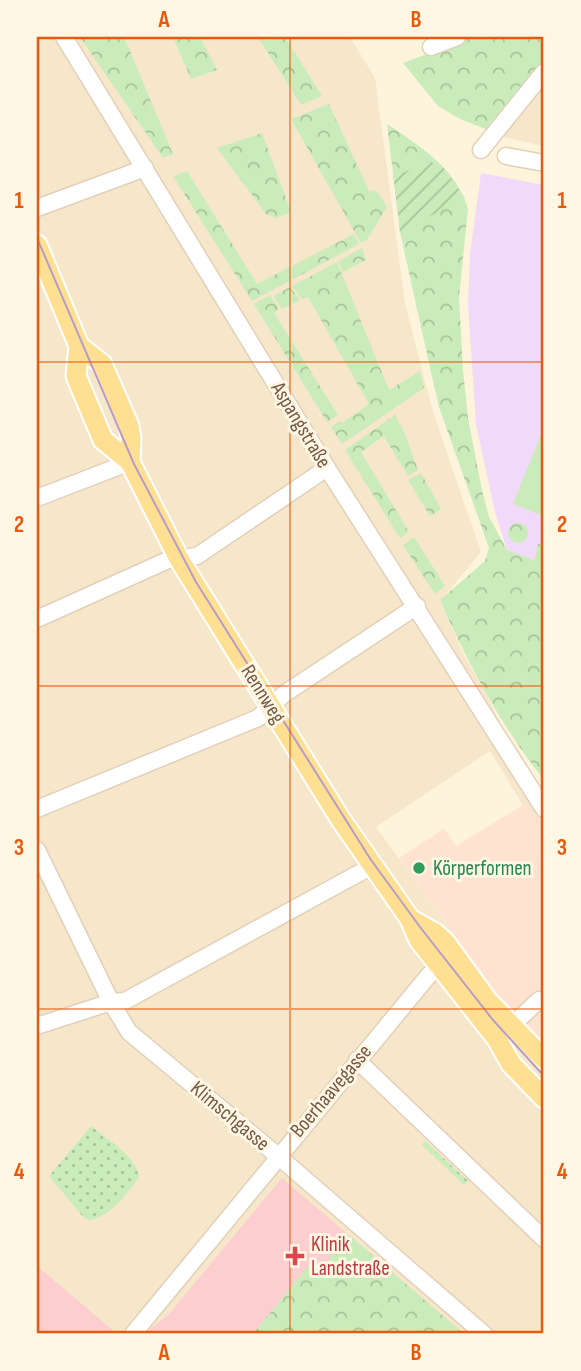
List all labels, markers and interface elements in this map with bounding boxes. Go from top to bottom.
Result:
text: A [158,6,171,34]
text: B [411,6,422,34]
text: 1 [14,187,24,215]
text: 1 [557,187,567,215]
street label: Aspangstraße [265,377,336,472]
text: 2 [14,511,24,539]
text: 2 [557,511,567,539]
street label: Rennweg [235,660,291,728]
text: 3 [14,834,24,862]
text: 3 [557,834,567,862]
place label: Körperformen [433,856,532,881]
marker: Körperformen [411,860,427,876]
street label: Boerhaavegasse [285,1040,377,1142]
street label: Klimschgasse [185,1076,275,1156]
text: 4 [14,1158,25,1186]
text: 4 [557,1158,568,1186]
place label: Klinik Landstraße [311,1232,390,1281]
marker: Klinik Landstraße [285,1246,305,1266]
text: A [158,1339,171,1367]
text: B [411,1339,422,1367]

